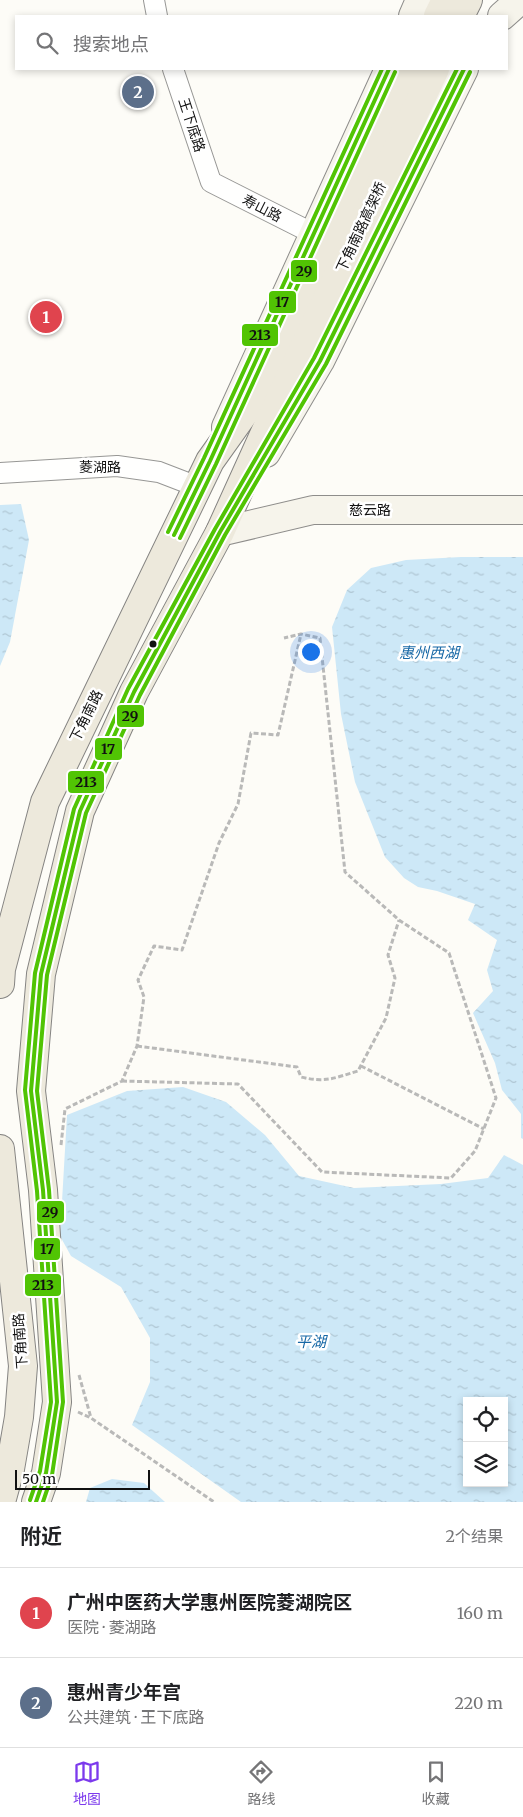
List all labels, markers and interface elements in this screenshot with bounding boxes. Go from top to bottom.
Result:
search box [15,15,508,70]
icon: search [33,29,61,57]
text: 搜索地点 [73,32,149,56]
pin: 2 [122,73,154,111]
street label: 王下底路 [175,96,209,154]
street label: 下角南路高架桥 [332,179,390,275]
street label: 寿山路 [239,190,285,226]
line badge: 29 [290,259,318,283]
text: 29 [296,262,312,280]
line badge: 17 [268,290,297,314]
text: 17 [275,293,289,311]
pin: 1 [30,298,62,336]
line badge: 213 [241,323,279,347]
text: 213 [249,326,271,344]
street label: 菱湖路 [79,458,121,476]
street label: 慈云路 [349,501,391,519]
unlabelled marker [148,639,158,649]
your location [298,639,324,665]
water label: 惠州西湖 [399,643,461,662]
street label: 下角南路 [66,687,106,745]
line badge: 29 [116,704,145,728]
text: 29 [122,707,138,725]
line badge: 17 [94,737,123,761]
text: 17 [101,740,115,758]
line badge: 213 [67,770,105,794]
text: 213 [75,773,97,791]
line badge: 29 [36,1200,65,1224]
text: 29 [42,1203,58,1221]
line badge: 17 [33,1237,61,1261]
text: 17 [40,1240,54,1258]
line badge: 213 [24,1273,62,1297]
text: 213 [32,1276,54,1294]
street label: 下角南路 [9,1312,31,1370]
water label: 平湖 [296,1332,328,1351]
map controls [463,1397,508,1487]
button: locate [463,1397,508,1442]
button: layers [463,1442,508,1487]
scale bar [15,1467,150,1490]
text: 50 m [22,1470,56,1488]
text: 附近 [20,1523,62,1550]
text: 2个结果 [445,1526,503,1546]
text: 广州中医药大学惠州医院菱湖院区 [67,1590,352,1614]
text: 1 [32,1603,40,1623]
text: 160 m [457,1603,503,1623]
text: 医院 · 菱湖路 [67,1617,156,1637]
text: 惠州青少年宫 [67,1680,181,1704]
text: 2 [31,1693,41,1713]
text: 220 m [455,1693,503,1713]
text: 公共建筑 · 王下底路 [67,1707,204,1727]
tab: 地图 [73,1758,101,1808]
tab: 路线 [247,1758,275,1808]
tab: 收藏 [422,1758,450,1808]

